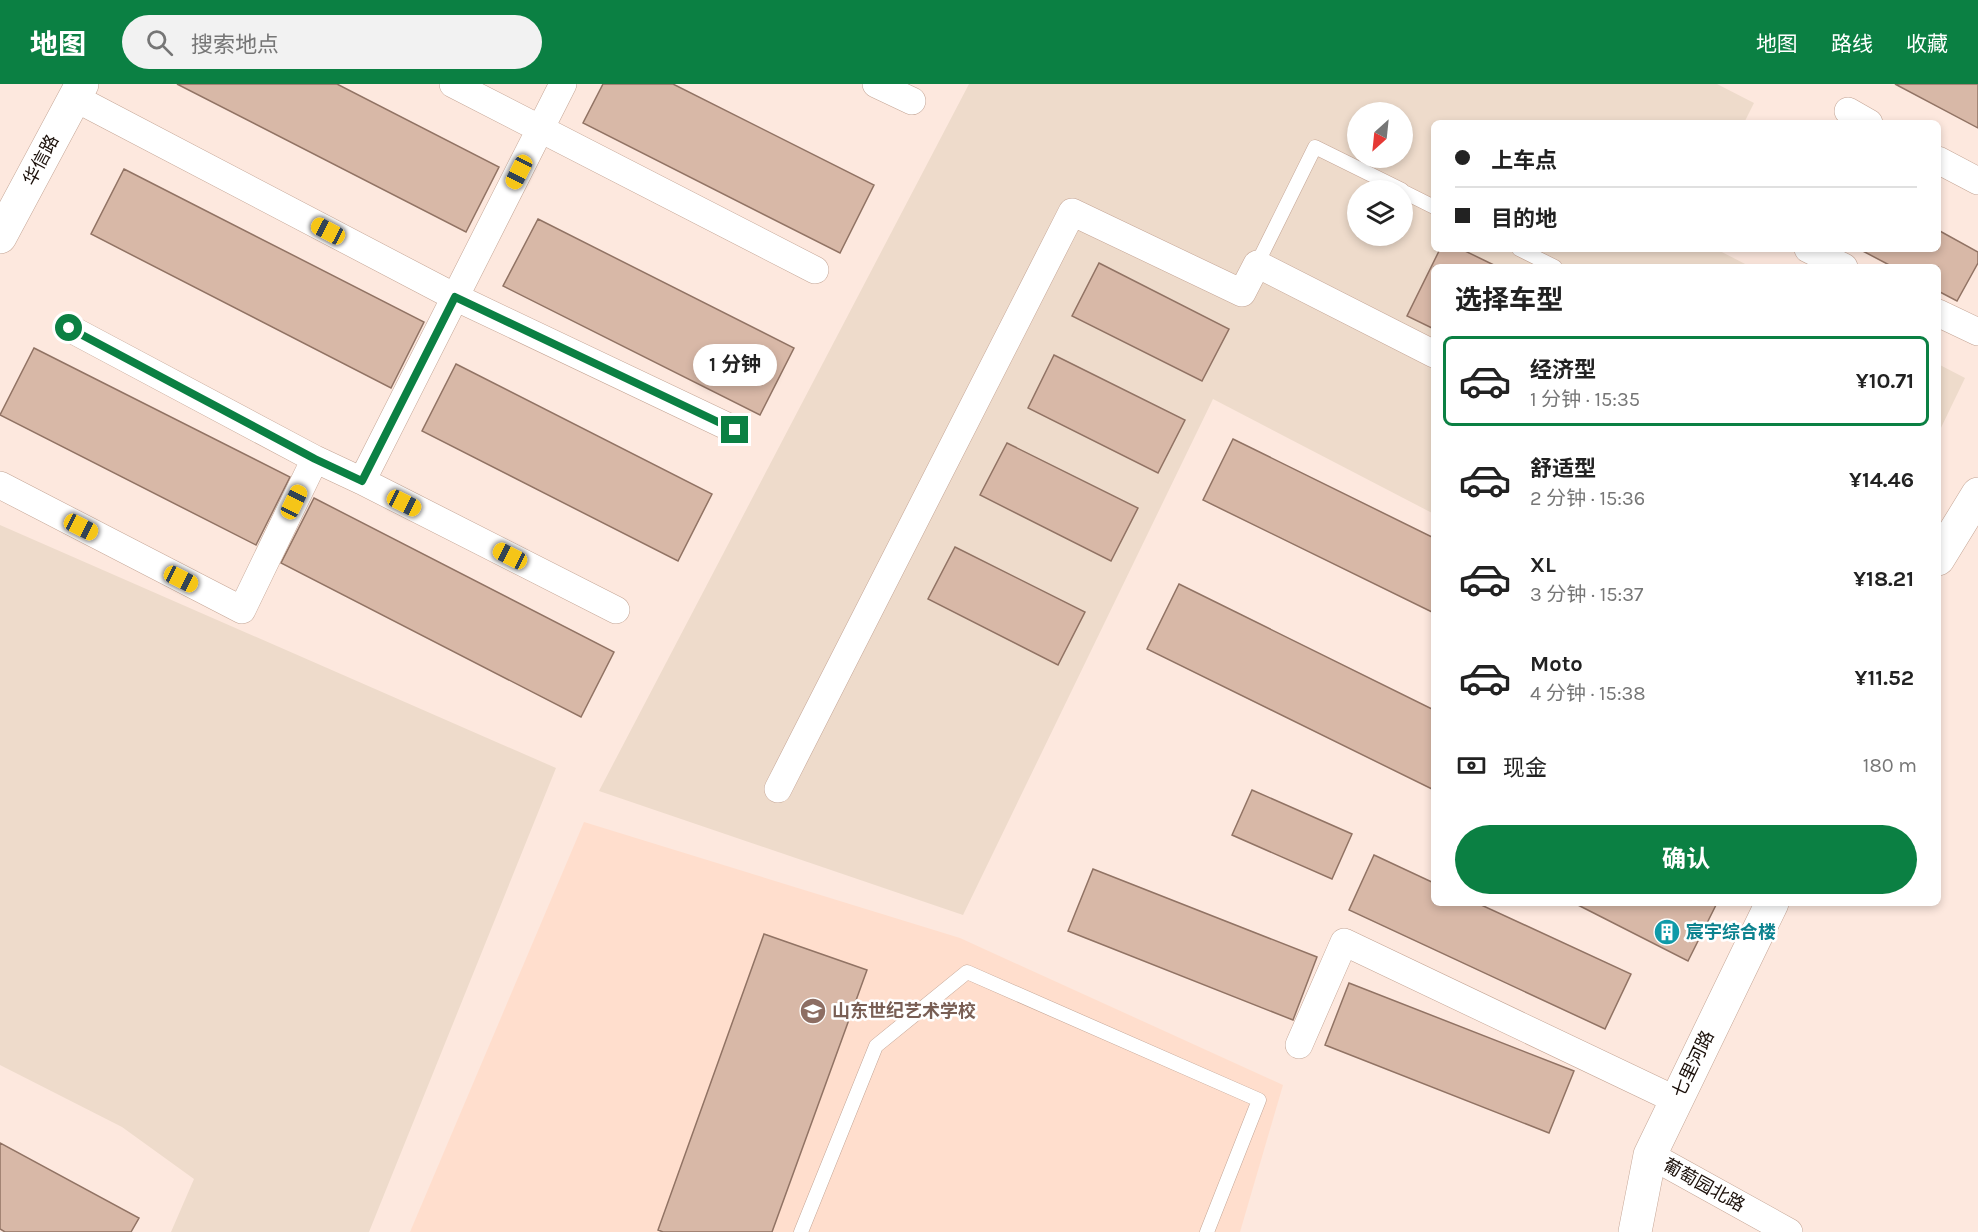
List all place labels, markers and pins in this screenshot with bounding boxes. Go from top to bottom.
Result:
building icon: 宸宇综合楼 [1652,917,1682,947]
place label: 宸宇综合楼 [1686,921,1776,943]
school or university icon: 山东世纪艺术学校 [798,996,828,1026]
place label: 山东世纪艺术学校 [832,1000,976,1022]

